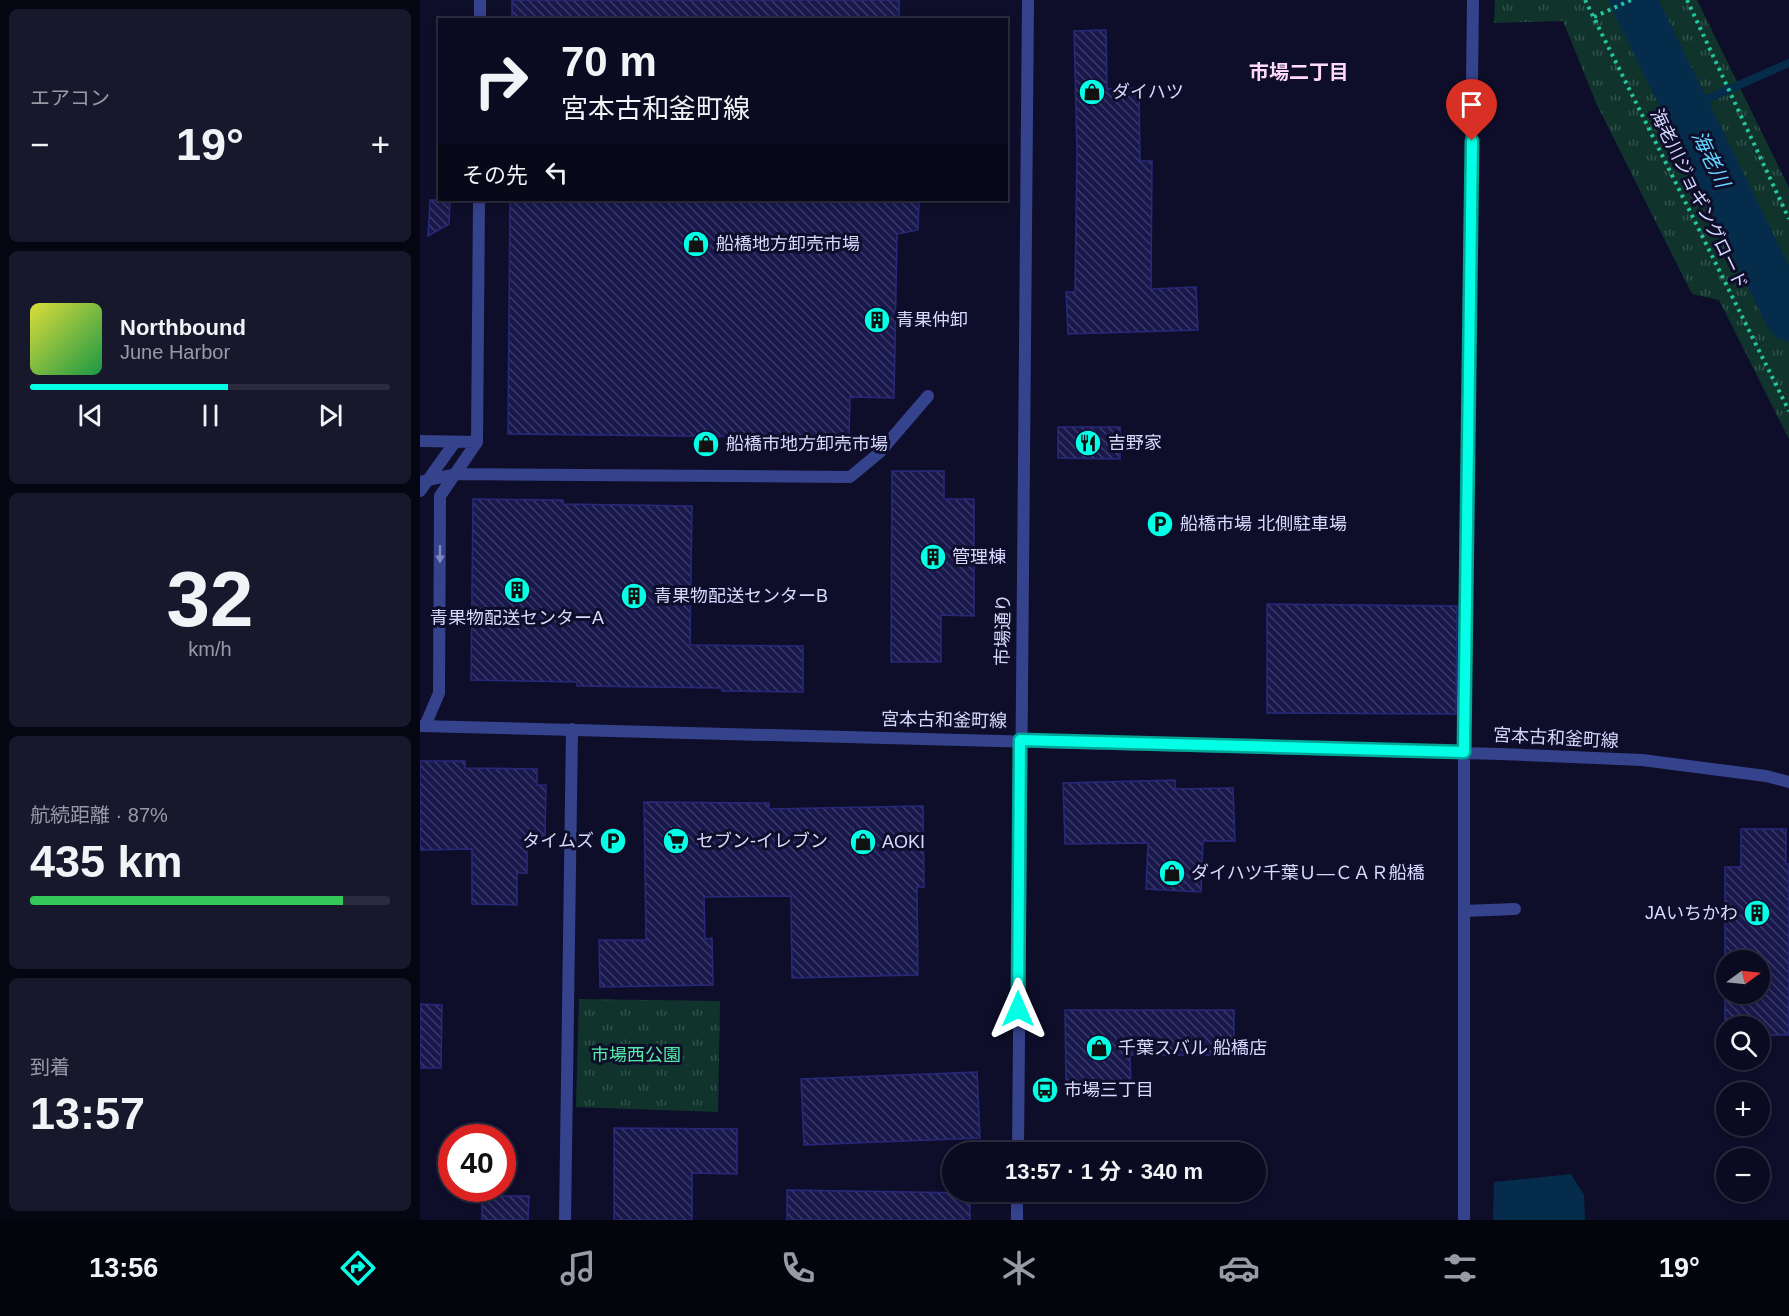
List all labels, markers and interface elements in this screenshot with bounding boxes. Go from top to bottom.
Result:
text: 70 m [561,38,657,85]
icon: right [462,42,540,120]
district label: 市場二丁目 [1249,61,1349,83]
shop icon: ダイハツ [1077,77,1107,107]
pin [1446,79,1497,141]
place label: ダイハツ [1112,82,1184,102]
text: エアコン [30,87,110,109]
icon: arrive [1455,88,1488,121]
text: 宮本古和釜町線 [561,94,750,124]
street label: 海老川ジョギングロード [1647,106,1751,292]
text: 19° [176,119,244,170]
text: − [30,126,49,163]
text: + [371,126,390,163]
water label: 海老川 [1688,127,1735,193]
icon: left [540,156,573,189]
text: その先 [462,163,528,188]
shop icon: 船橋地方卸売市場 [681,229,711,259]
place label: 船橋地方卸売市場 [716,234,860,254]
building icon: 青果仲卸 [862,305,892,335]
place label: 青果仲卸 [896,310,968,330]
text: Northbound [120,315,246,340]
text: June Harbor [120,341,230,363]
icon: previous [74,399,107,432]
icon: pause [194,399,227,432]
icon: next [314,399,347,432]
restaurant icon: 吉野家 [1073,428,1103,458]
shop icon: 船橋市地方卸売市場 [691,429,721,459]
place label: 吉野家 [1108,433,1162,453]
place label: 船橋市地方卸売市場 [726,434,888,454]
parking icon: 船橋市場 北側駐車場 [1145,509,1175,539]
place label: 船橋市場 北側駐車場 [1180,514,1347,534]
building icon: 管理棟 [918,542,948,572]
one-way arrow [435,545,445,564]
place label: 管理棟 [952,547,1006,567]
text: 32 [167,555,253,643]
building icon: 青果物配送センターA [502,575,532,605]
building icon: 青果物配送センターB [619,581,649,611]
place label: 青果物配送センターB [654,586,828,606]
street label: 市場通り [992,594,1014,666]
place label: 青果物配送センターA [430,608,604,628]
text: km/h [188,638,232,660]
street label: 宮本古和釜町線 [881,709,1007,731]
street label: 宮本古和釜町線 [1493,725,1619,751]
text: 航続距離 · 87% [30,804,168,826]
parking icon: タイムズ [598,826,628,856]
supermarket icon: セブン-イレブン [661,826,691,856]
shop icon: AOKI [848,827,878,857]
place label: タイムズ [522,831,594,851]
place label: セブン-イレブン [696,831,828,851]
place label: AOKI [882,832,925,852]
text: 435 km [30,836,183,887]
shop icon: ダイハツ千葉Ｕ―ＣＡＲ船橋 [1157,858,1187,888]
place label: ダイハツ千葉Ｕ―ＣＡＲ船橋 [1191,863,1425,883]
building icon: JAいちかわ [1742,898,1772,928]
place label: JAいちかわ [1645,903,1738,923]
north arrow [1716,950,1770,1004]
map controls [1716,950,1770,1202]
position arrow [986,977,1050,1041]
button: search [1716,1016,1770,1070]
shop icon: 千葉スバル 船橋店 [1084,1033,1114,1063]
place label: 千葉スバル 船橋店 [1118,1038,1267,1058]
park label: 市場西公園 [591,1045,681,1065]
text: 到着 [30,1056,70,1078]
bus stop icon: 市場三丁目 [1030,1075,1060,1105]
place label: 市場三丁目 [1064,1080,1154,1100]
button: + [1716,1082,1770,1136]
text: 13:57 [30,1088,145,1139]
speed limit sign: 40 [438,1124,516,1202]
button: − [1716,1148,1770,1202]
text: 13:57 · 1 分 · 340 m [1005,1159,1203,1184]
icon: directions [337,1247,379,1289]
icon: music [557,1247,599,1289]
icon: phone [777,1247,819,1289]
icon: climate [998,1247,1040,1289]
icon: car [1218,1247,1260,1289]
icon: filters [1439,1247,1481,1289]
text: 13:56 [89,1253,158,1283]
text: 19° [1659,1253,1700,1283]

